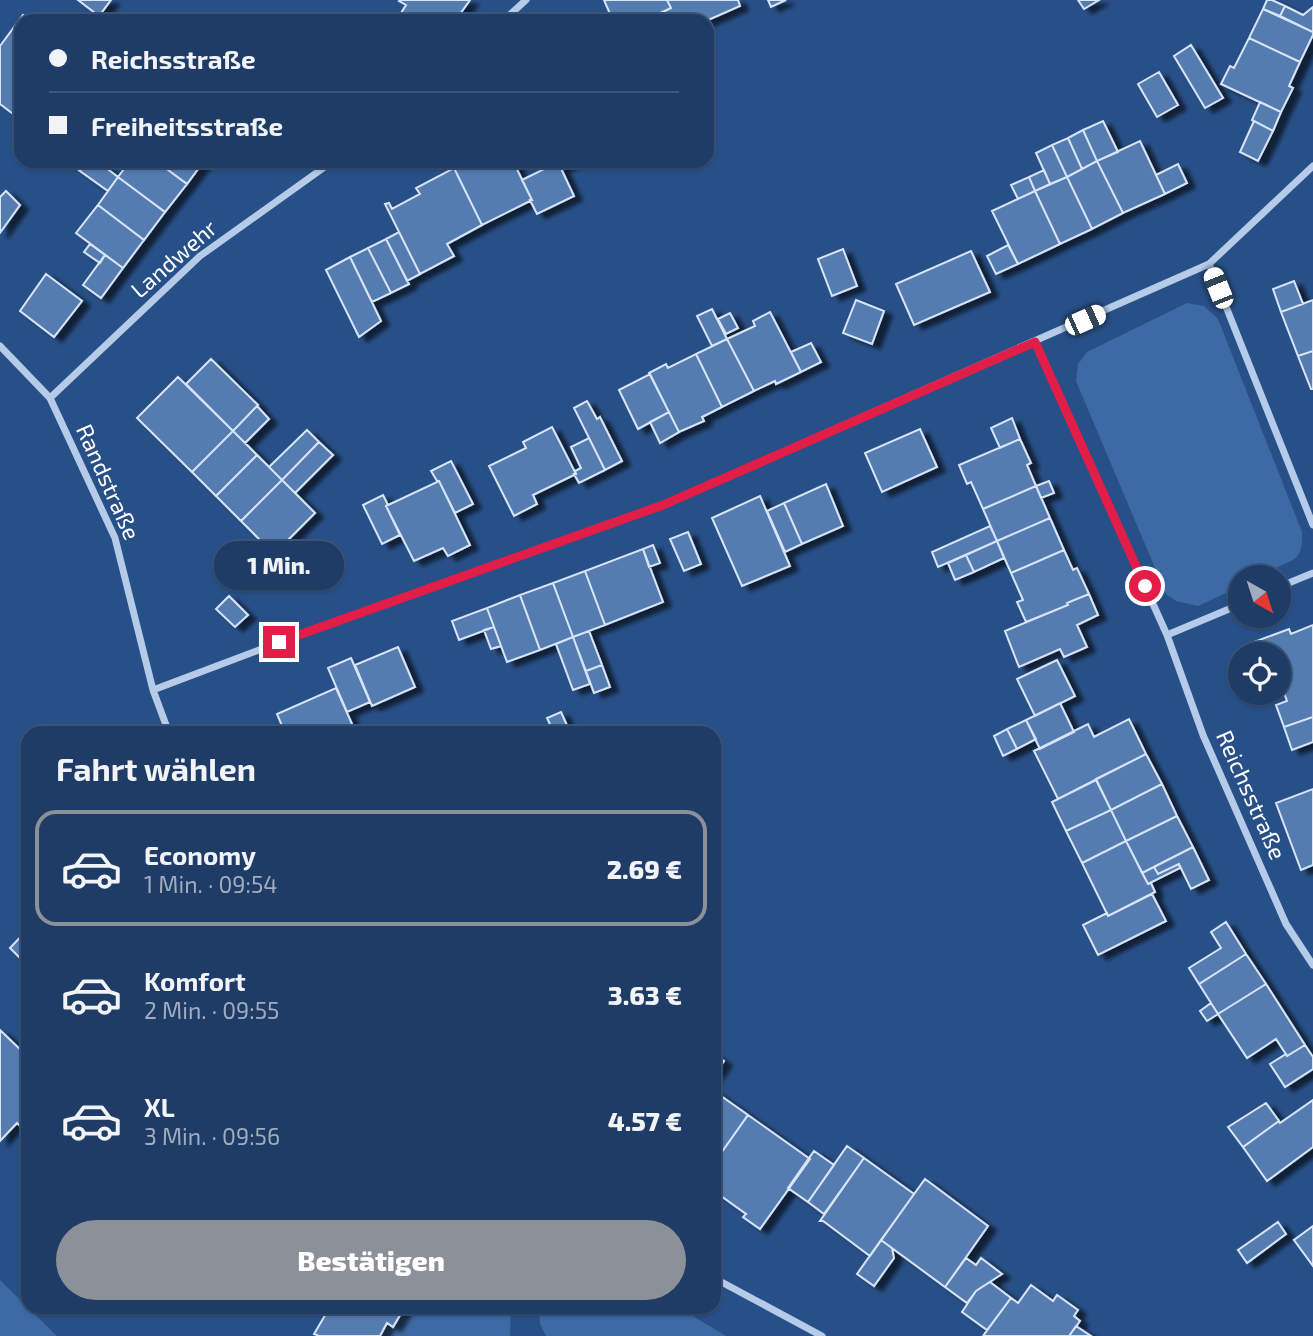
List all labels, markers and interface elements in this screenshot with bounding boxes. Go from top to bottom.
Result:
text: Reichsstraße [91,43,256,74]
text: Freiheitsstraße [91,110,283,141]
street label: Landwehr [125,213,222,303]
car [1201,265,1236,311]
car [1062,302,1109,338]
street label: Randstraße [71,419,147,544]
callout: 1 Min. [214,540,344,590]
text: 1 Min. [247,551,311,579]
north arrow [1228,565,1292,628]
map controls [1228,565,1291,705]
route start [1129,570,1161,602]
route end [263,626,295,658]
button: locate [1228,642,1291,705]
street label: Reichsstraße [1211,726,1293,864]
text: Fahrt wählen [56,749,256,787]
icon: car [60,837,123,900]
text: Economy [144,839,256,870]
text: 2.69 € [607,853,682,884]
text: 1 Min. · 09:54 [144,870,277,898]
icon: car [60,963,123,1026]
text: Komfort [144,965,246,996]
text: 3.63 € [608,979,682,1010]
text: 2 Min. · 09:55 [144,996,279,1024]
icon: car [60,1089,123,1152]
text: XL [144,1091,175,1122]
text: 4.57 € [608,1105,682,1136]
text: 3 Min. · 09:56 [144,1122,280,1150]
button: Bestätigen [56,1220,686,1300]

